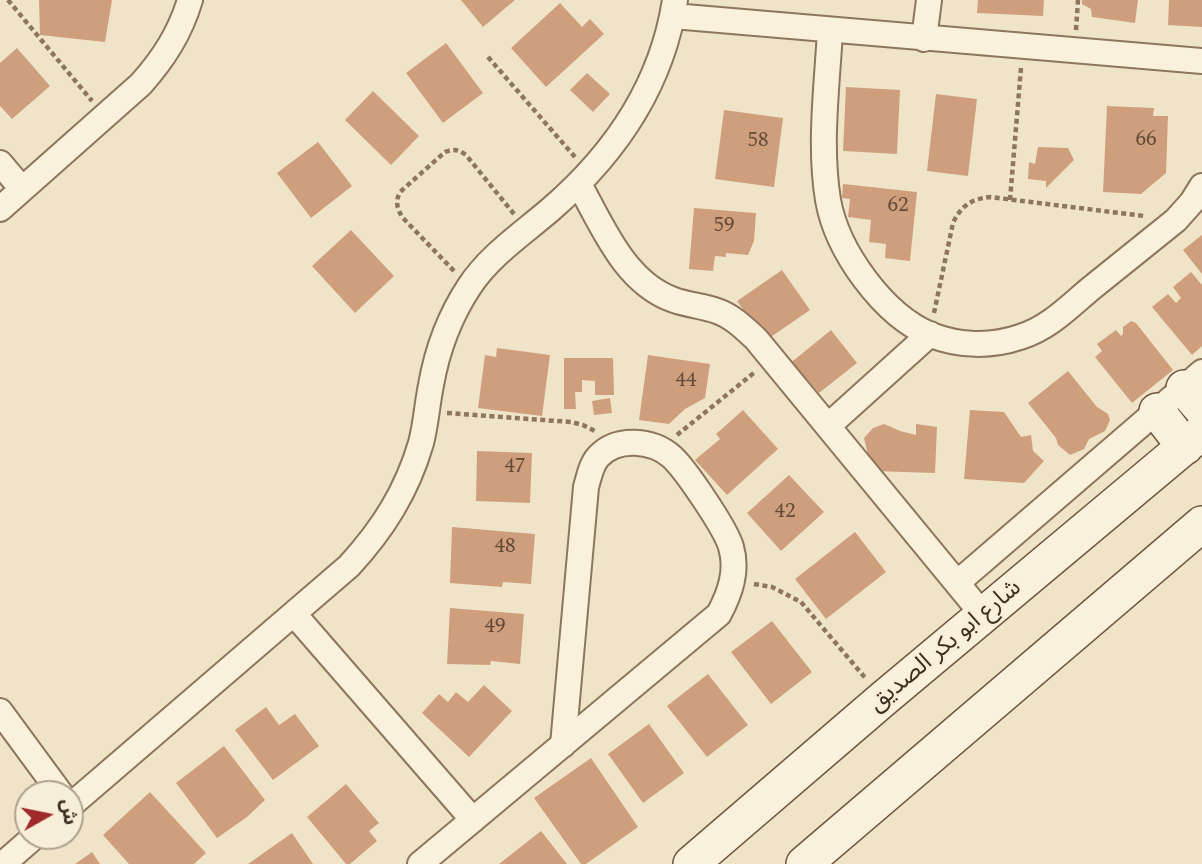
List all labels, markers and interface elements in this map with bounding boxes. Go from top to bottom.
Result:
house number: 66 [1136,128,1156,154]
house number: 58 [748,129,768,155]
house number: 62 [888,194,908,220]
house number: 59 [714,214,734,240]
house number: 44 [676,369,696,395]
house number: 47 [505,455,525,481]
house number: 42 [775,500,795,526]
house number: 48 [495,535,515,561]
street label: شارع ابو بكر الصديق [864,575,1028,719]
house number: 49 [485,615,505,641]
north arrow [14,780,84,850]
text: ش [52,797,85,827]

